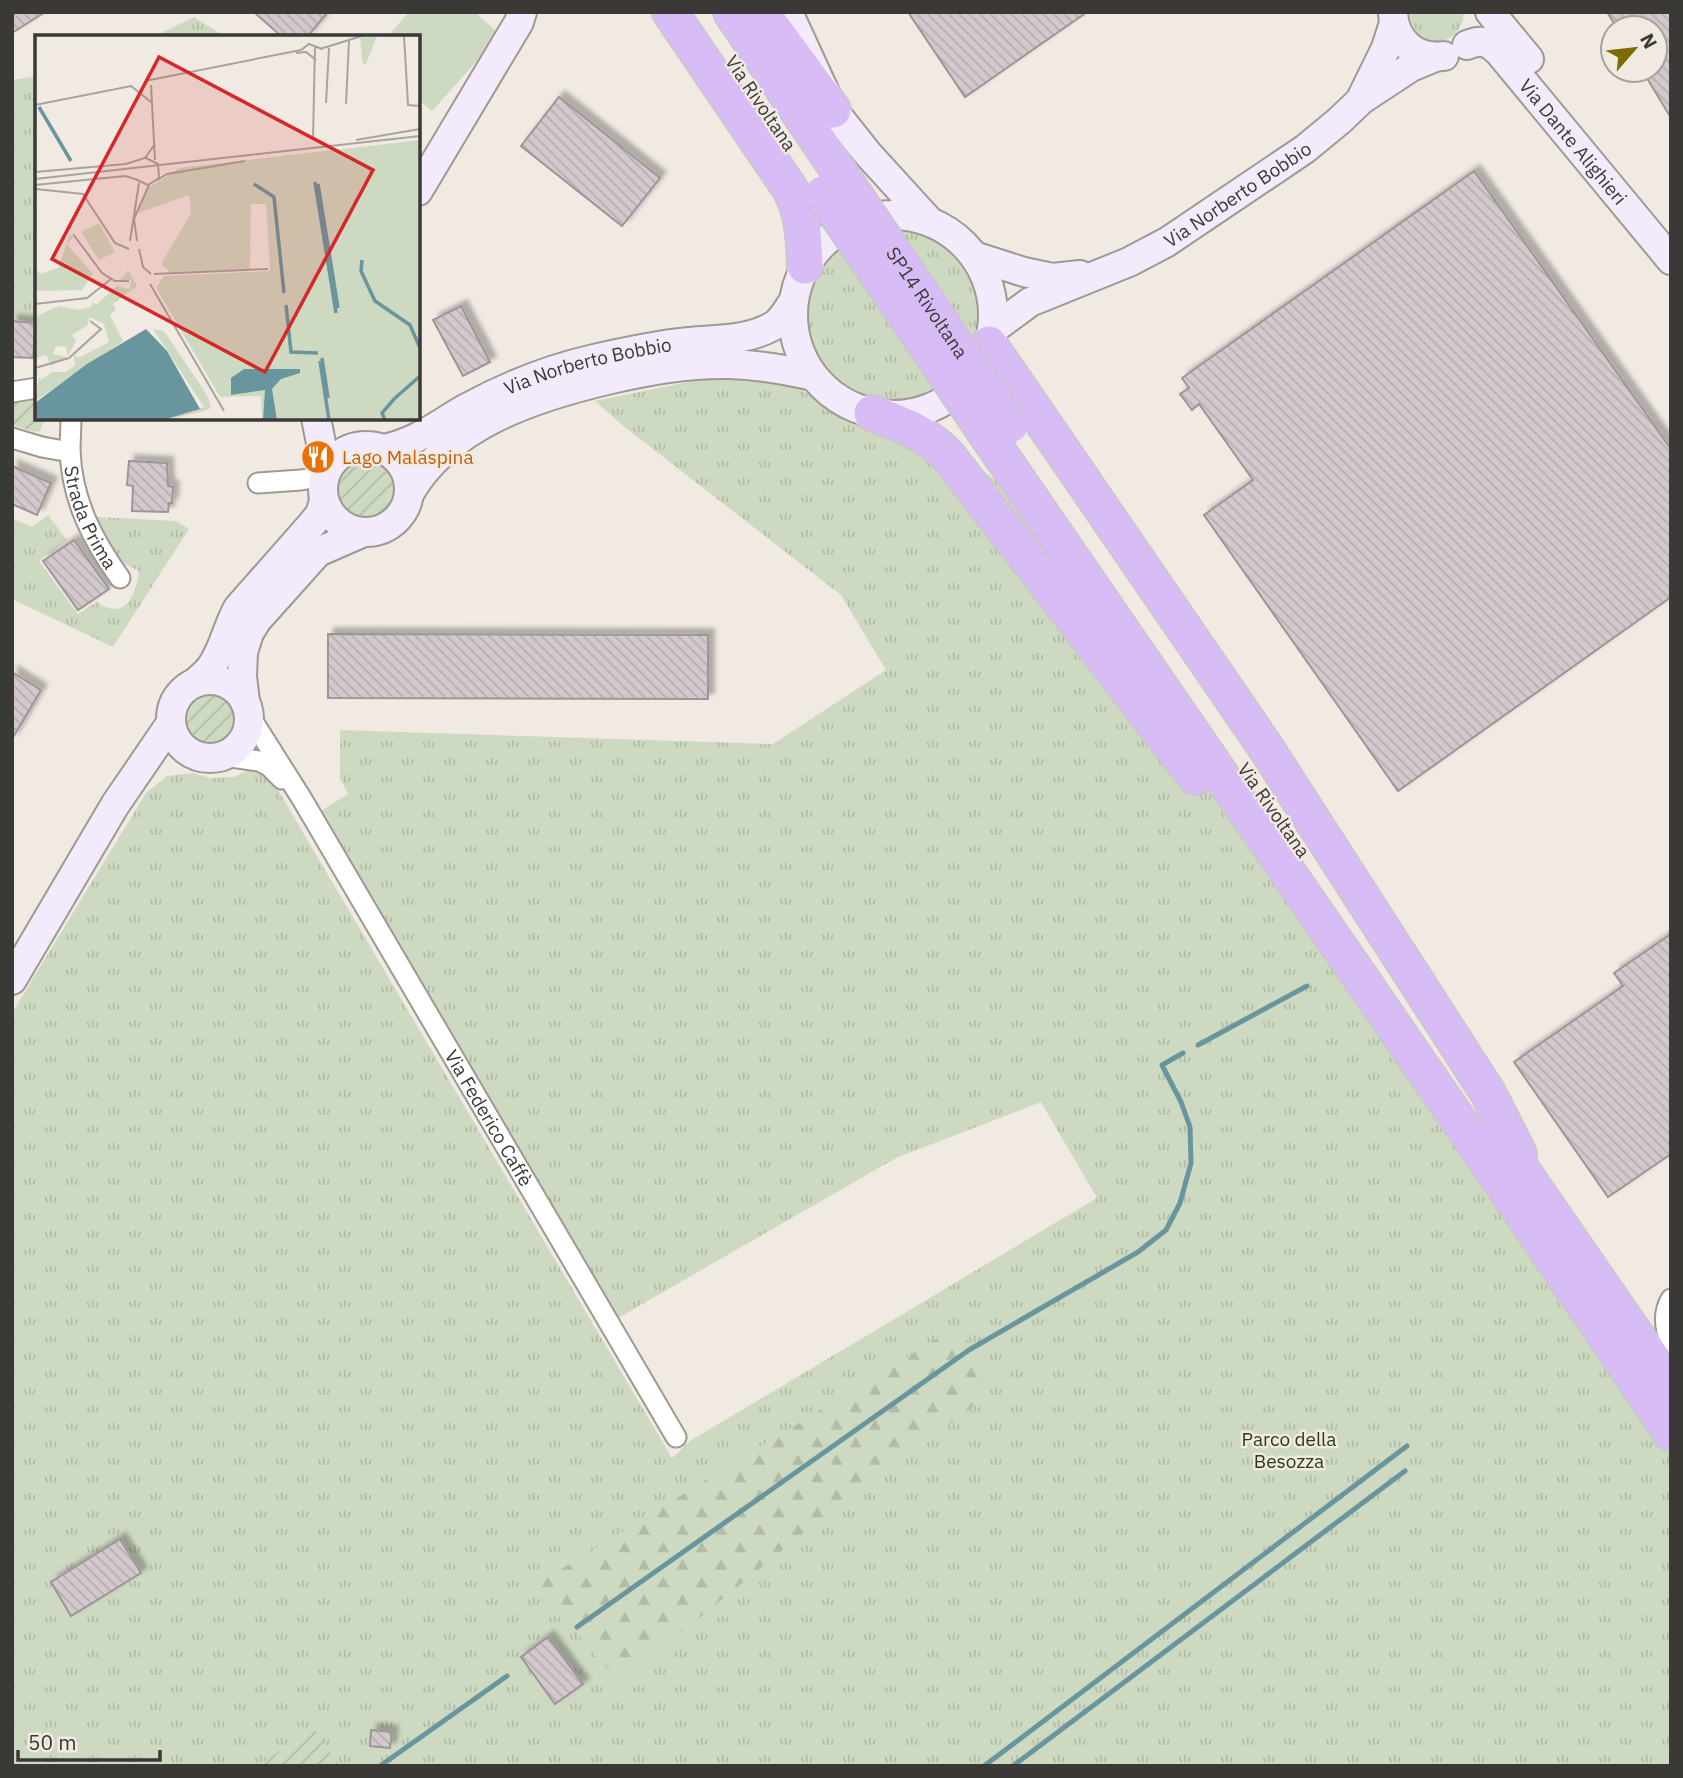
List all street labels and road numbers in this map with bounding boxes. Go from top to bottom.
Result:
street label: Via Rivoltana [720,50,802,156]
street label: Via Dante Alighieri [1514,74,1632,209]
street label: Via Norberto Bobbio [1159,136,1316,253]
street label: SP14 Rivoltana [881,242,974,363]
street label: Via Norberto Bobbio [500,332,673,400]
street label: Strada Prima [59,464,122,574]
street label: Via Rivoltana [1232,758,1316,862]
street label: Via Federico Caffè [440,1045,538,1190]

